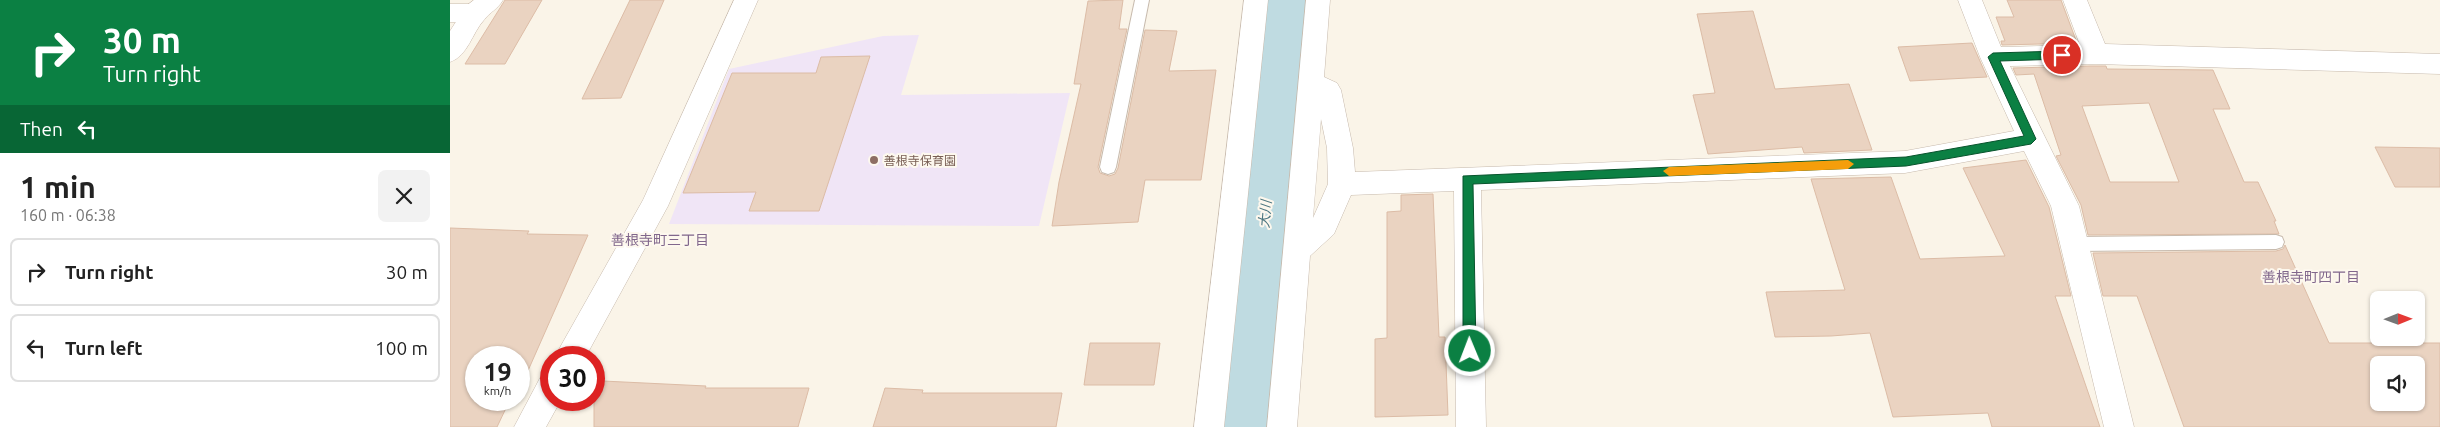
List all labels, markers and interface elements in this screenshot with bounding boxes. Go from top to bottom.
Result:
icon: right [20,20,85,85]
text: 30 m [103,20,181,60]
pin [2041,34,2083,76]
icon: arrive [2048,41,2076,69]
text: Turn right [103,61,201,86]
icon: left [73,115,101,143]
text: Then [20,118,63,140]
marker: 善根寺保育園 [868,154,880,166]
place label: 善根寺保育園 [884,154,956,167]
text: 1 min [20,170,96,204]
button: close [378,170,430,222]
water label: 大川 [1256,197,1274,229]
text: 160 m · 06:38 [20,206,116,224]
district label: 善根寺町三丁目 [611,232,709,248]
icon: right [22,258,50,286]
text: Turn right [65,261,153,283]
text: 30 m [386,261,428,283]
district label: 善根寺町四丁目 [2262,269,2360,285]
north arrow [2370,291,2425,346]
map controls [2370,291,2425,411]
position arrow [1443,324,1495,376]
icon: left [22,334,50,362]
text: Turn left [65,337,143,359]
text: 100 m [375,337,428,359]
speed limit sign: 30 [540,346,605,411]
button: sound [2370,356,2425,411]
text: 19 [483,358,512,386]
text: km/h [484,384,511,397]

